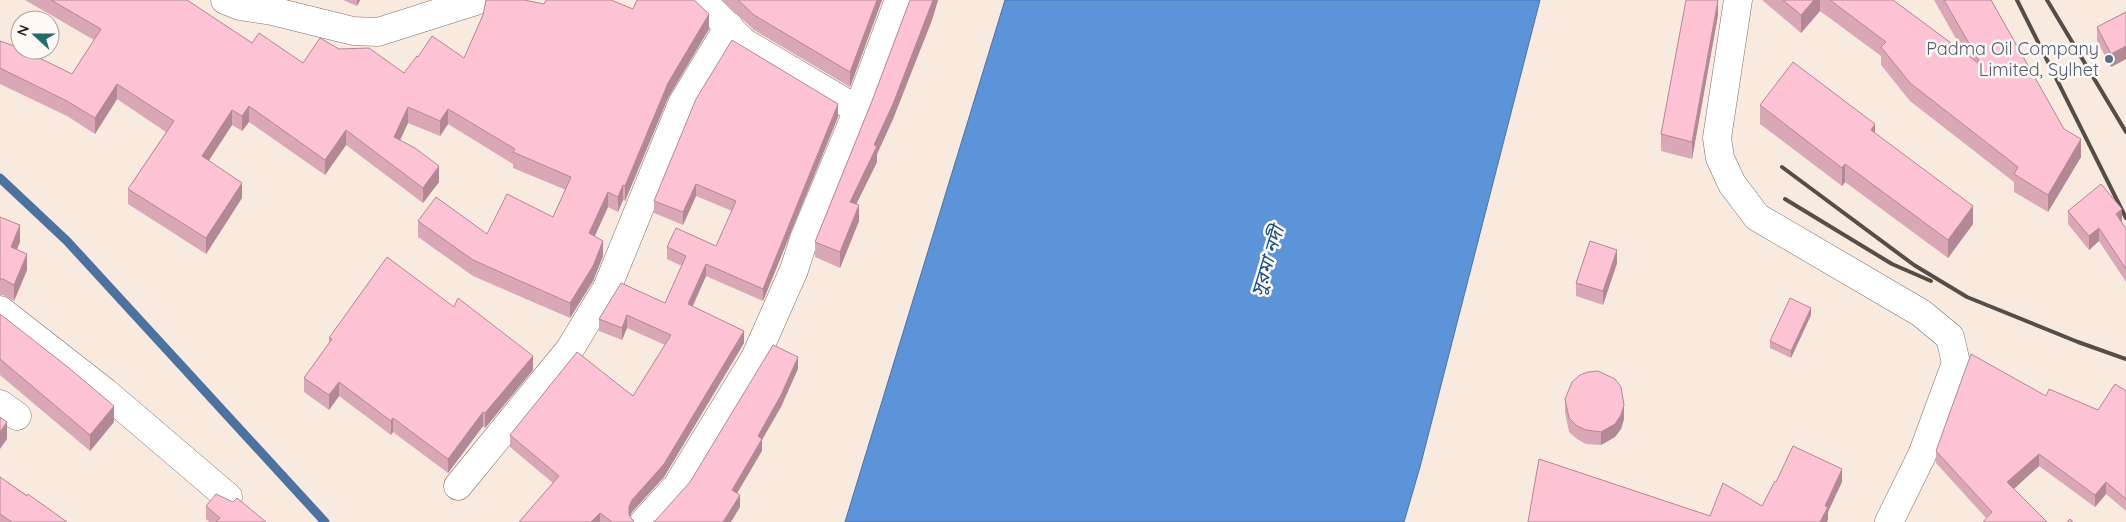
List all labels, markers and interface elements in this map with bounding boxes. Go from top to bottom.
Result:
north arrow [10,10,60,60]
text: N [13,22,33,38]
place label: Padma Oil Company Limited, Sylhet [1926,37,2099,81]
marker: Padma Oil Company Limited, Sylhet [2103,53,2115,65]
water label: সুরমা নদী [1245,219,1290,299]

